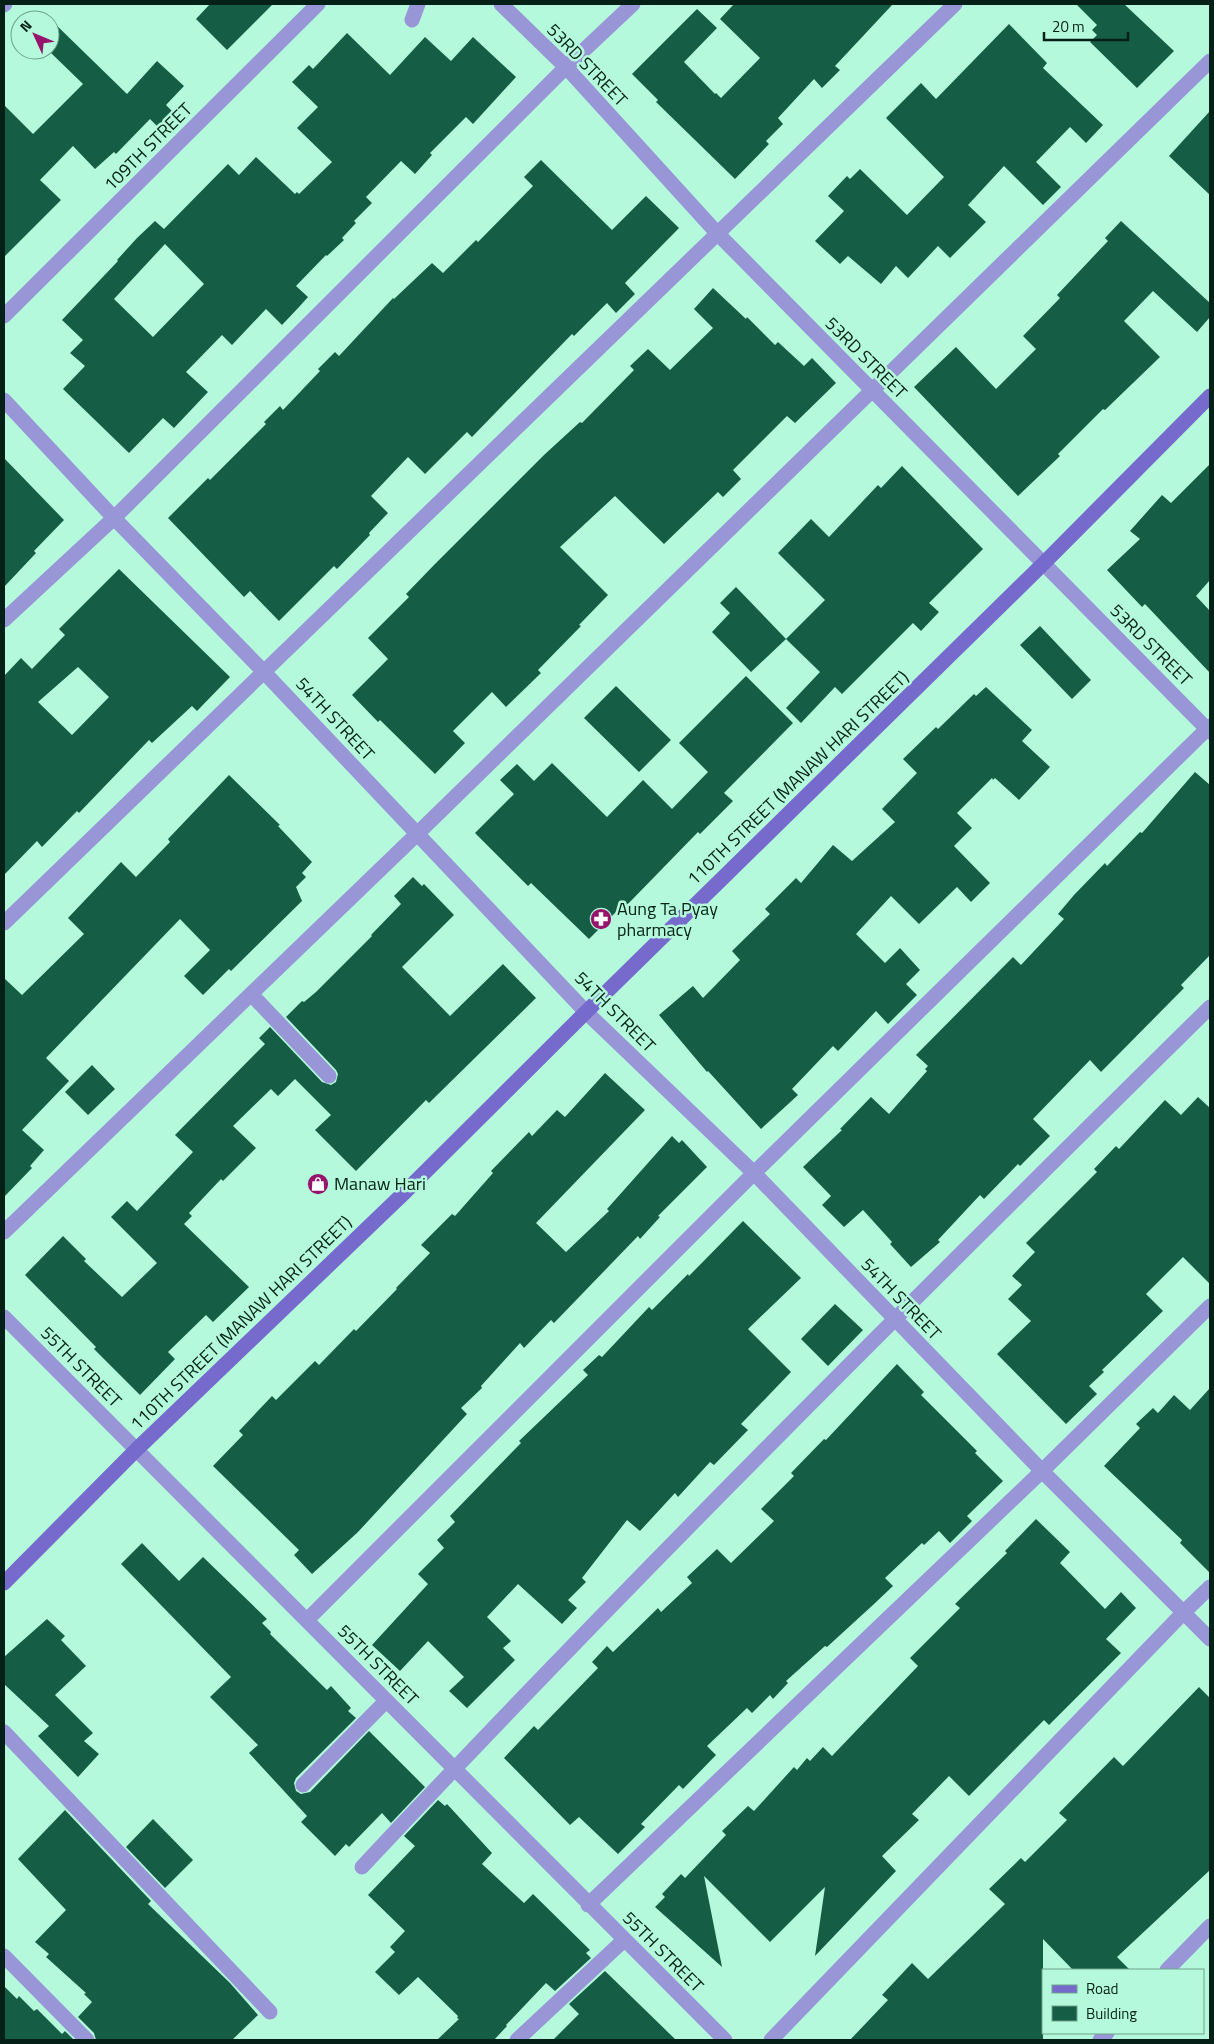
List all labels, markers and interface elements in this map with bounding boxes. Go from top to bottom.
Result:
north arrow [10,10,60,60]
scale bar [1044,10,1128,42]
text: N [14,15,36,36]
text: 20 m [1052,15,1085,38]
street label: 53RD STREET [541,17,634,113]
street label: 109TH STREET [97,96,198,197]
street label: 53RD STREET [819,310,914,405]
street label: 53RD STREET [1104,597,1199,692]
street label: 110TH STREET (MANAW HARI STREET) [681,664,915,891]
street label: 54TH STREET [290,671,382,767]
place label: Aung Ta Pyay pharmacy [617,895,718,943]
pharmacy icon: Aung Ta Pyay pharmacy [589,907,613,931]
street label: 54TH STREET [569,965,663,1059]
place label: Manaw Hari [334,1170,426,1197]
shop icon: Manaw Hari [306,1172,330,1196]
street label: 110TH STREET (MANAW HARI STREET) [124,1209,358,1436]
street label: 54TH STREET [855,1251,948,1346]
street label: 55TH STREET [35,1320,129,1414]
street label: 55TH STREET [332,1618,426,1712]
street label: 55TH STREET [617,1905,711,1999]
legend [1042,1969,1204,2034]
text: Road [1086,1977,1118,2000]
text: Building [1086,2002,1137,2025]

